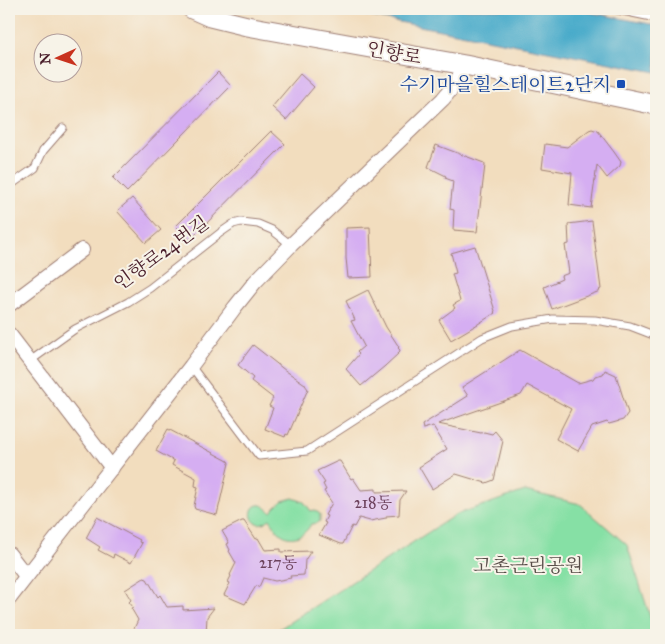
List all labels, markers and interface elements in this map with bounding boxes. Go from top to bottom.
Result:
north arrow [32,32,82,82]
street label: 인향로 [365,37,423,69]
text: N [37,52,54,65]
place label: 수기마을힐스테이트2단지 [400,73,611,96]
marker: 수기마을힐스테이트2단지 [615,78,627,90]
street label: 인향로24번길 [109,211,213,295]
house number: 218동 [354,493,393,512]
house number: 217동 [259,553,298,572]
park label: 고촌근린공원 [473,554,583,577]

